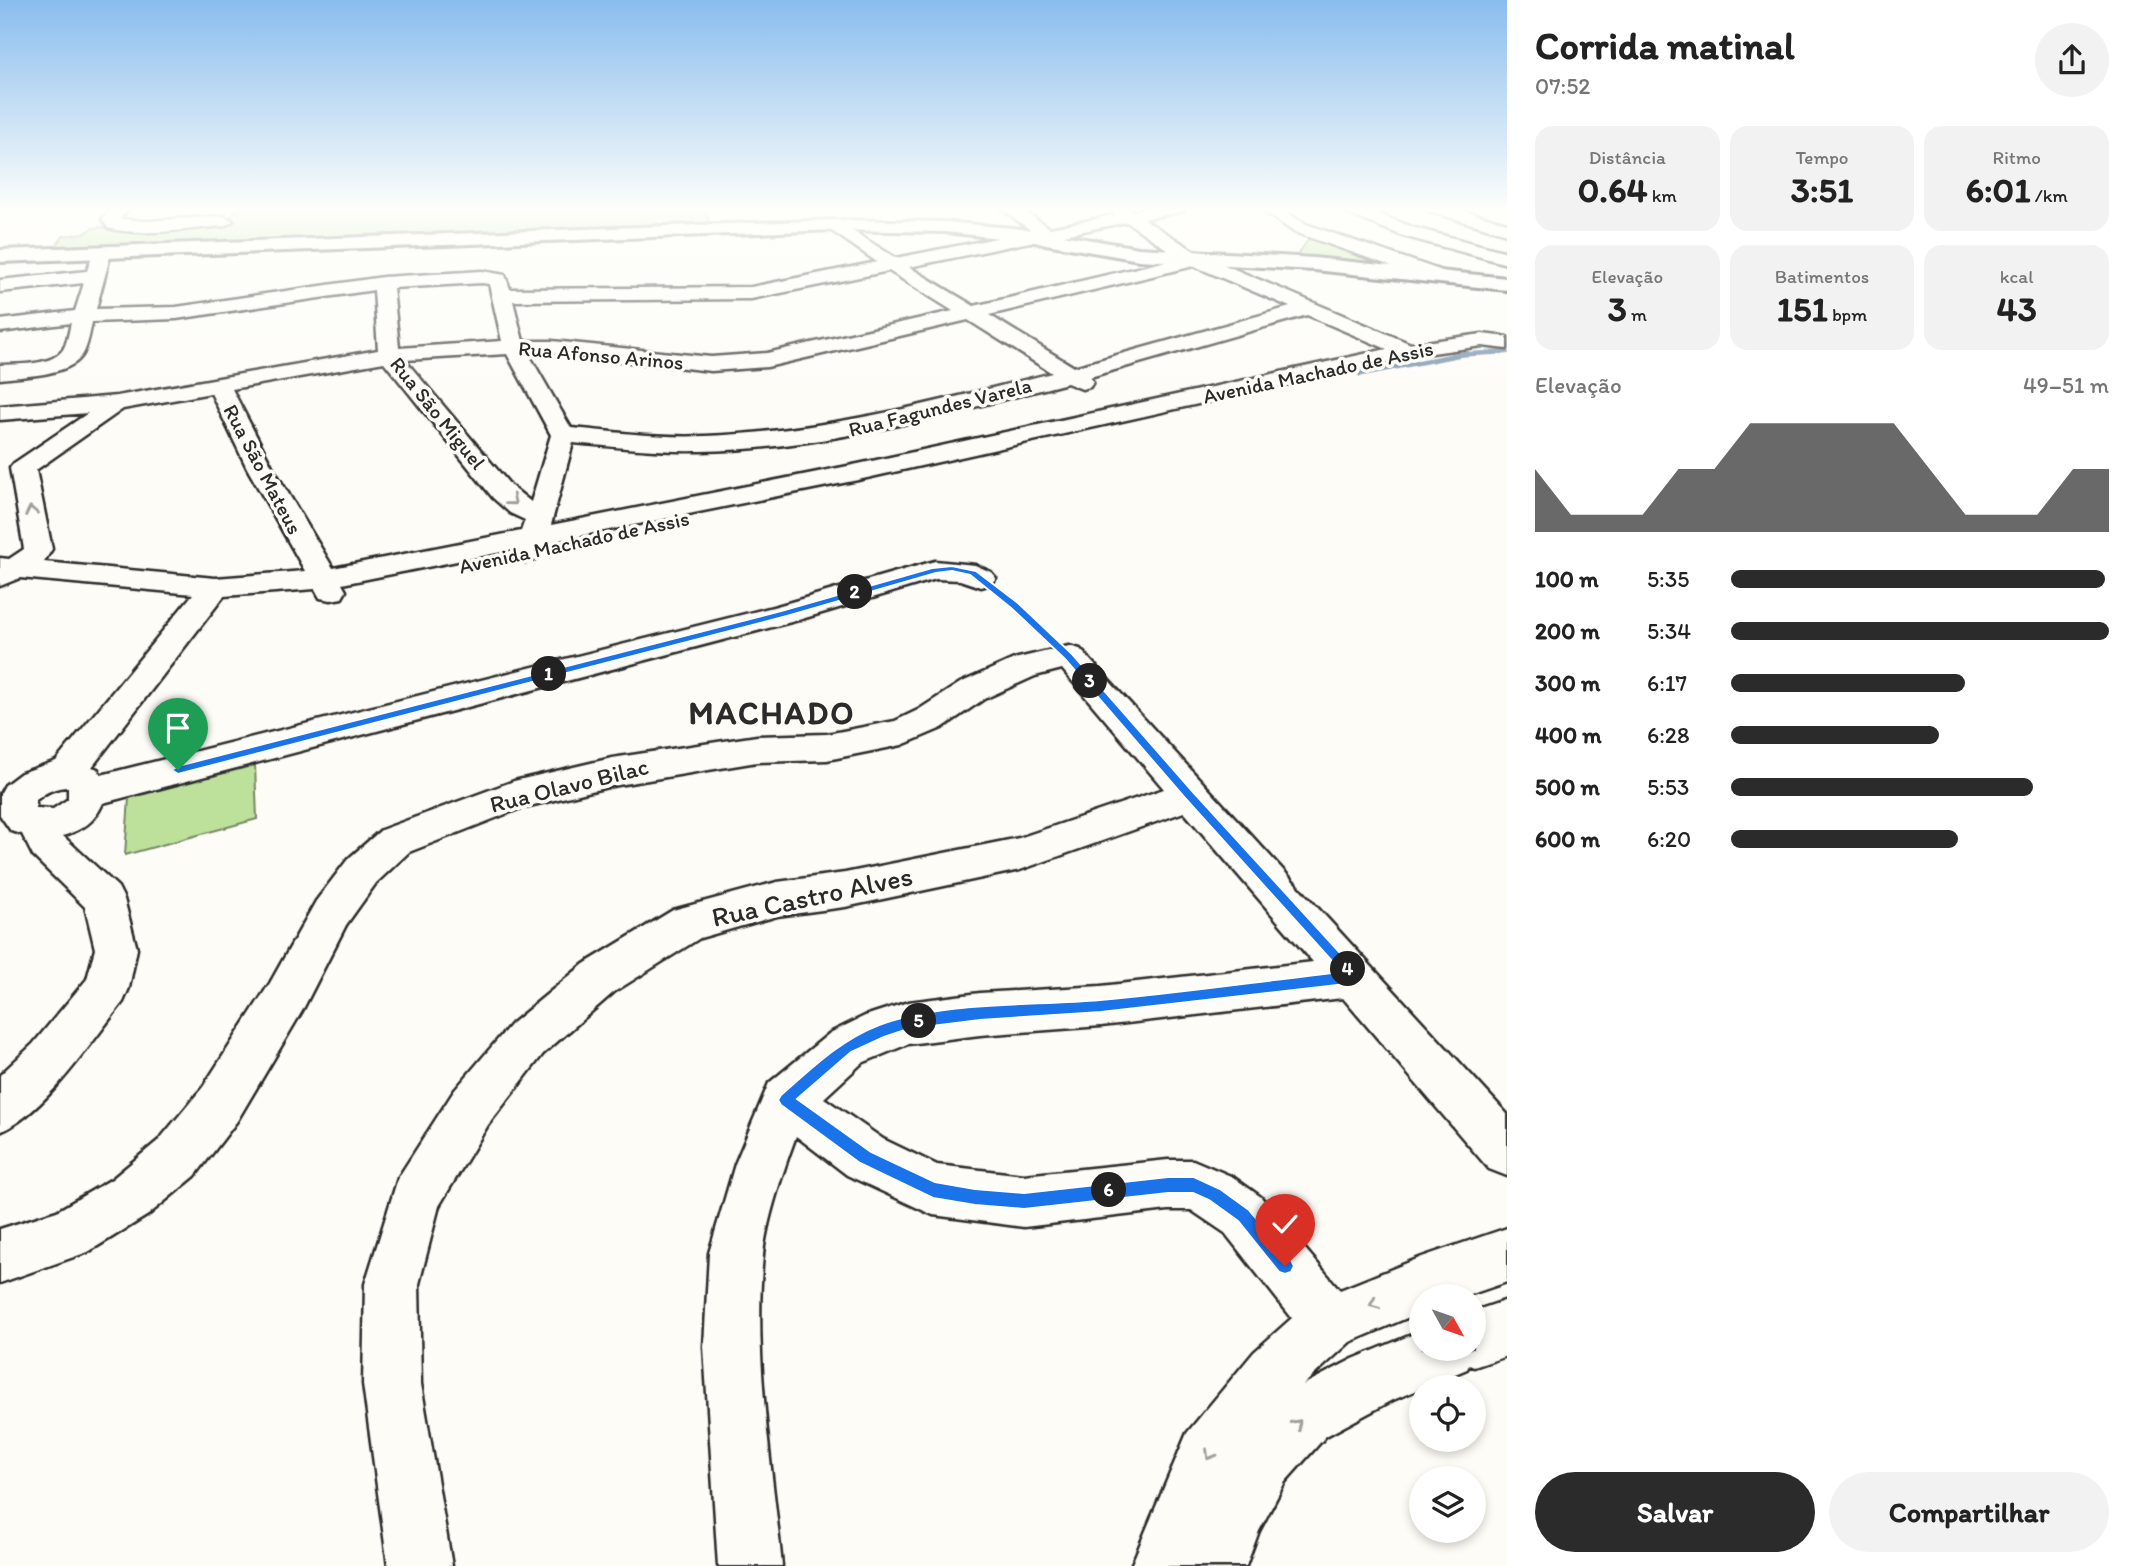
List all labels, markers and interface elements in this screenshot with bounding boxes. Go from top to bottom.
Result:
text: Corrida matinal [1535,23,1795,69]
button: share [2035,23,2109,97]
text: 07:52 [1535,72,1590,100]
text: Distância [1589,146,1666,169]
text: Tempo [1796,146,1848,169]
text: Ritmo [1992,146,2041,169]
text: 0.64 [1578,169,1647,211]
text: 3:51 [1791,169,1853,211]
text: 6:01 [1966,169,2030,211]
text: km [1647,184,1677,207]
text: /km [2030,184,2068,207]
text: Elevação [1592,265,1663,288]
text: Batimentos [1775,265,1869,288]
text: kcal [2000,265,2034,288]
text: 3 [1608,288,1627,330]
text: 151 [1777,288,1828,330]
text: 43 [1997,288,2037,330]
text: m [1627,303,1647,326]
text: bpm [1828,303,1867,326]
street label: Rua Afonso Arinos [517,335,685,375]
street label: Avenida Machado de Assis [1201,335,1435,409]
street label: Rua São Miguel [385,352,491,474]
text: Elevação [1535,371,1622,399]
text: 49–51 m [2023,371,2109,399]
street label: Rua Fagundes Varela [846,372,1034,442]
street label: Rua São Mateus [218,400,308,538]
one-way arrow [505,492,517,505]
one-way arrow [24,505,39,517]
street label: Avenida Machado de Assis [457,505,691,579]
text: 100 m [1535,565,1599,593]
text: 5:35 [1647,565,1689,593]
pin: 2 [838,574,872,610]
text: 2 [850,580,860,603]
text: 200 m [1535,617,1600,645]
text: 5:34 [1647,617,1691,645]
pin: 1 [532,656,566,692]
text: 1 [544,662,553,685]
pin: 3 [1072,664,1108,698]
text: 3 [1084,669,1095,692]
text: 300 m [1535,669,1600,697]
text: 6:17 [1647,669,1687,697]
district label: MACHADO [689,694,855,732]
pin [148,698,208,770]
icon: arrive [159,709,197,747]
text: 400 m [1535,721,1602,749]
text: 6:28 [1647,721,1690,749]
street label: Rua Olavo Bilac [487,751,651,819]
text: 500 m [1535,773,1600,801]
text: 5:53 [1647,773,1689,801]
text: 600 m [1535,825,1600,853]
text: 6:20 [1647,825,1691,853]
street label: Rua Castro Alves [708,858,916,934]
pin: 4 [1330,951,1366,986]
text: 4 [1342,957,1353,980]
pin: 5 [902,1004,936,1038]
text: 5 [914,1009,923,1032]
pin: 6 [1092,1172,1126,1208]
text: 6 [1103,1178,1114,1201]
pin [1255,1194,1315,1266]
icon: check [1266,1205,1304,1243]
north arrow [1409,1284,1486,1362]
map controls [1409,1284,1486,1543]
one-way arrow [1369,1295,1381,1309]
button: locate [1409,1375,1486,1452]
one-way arrow [1289,1419,1301,1432]
one-way arrow [1205,1447,1218,1460]
button: layers [1409,1466,1486,1543]
button: Salvar [1535,1472,1815,1552]
button: Compartilhar [1829,1472,2109,1552]

